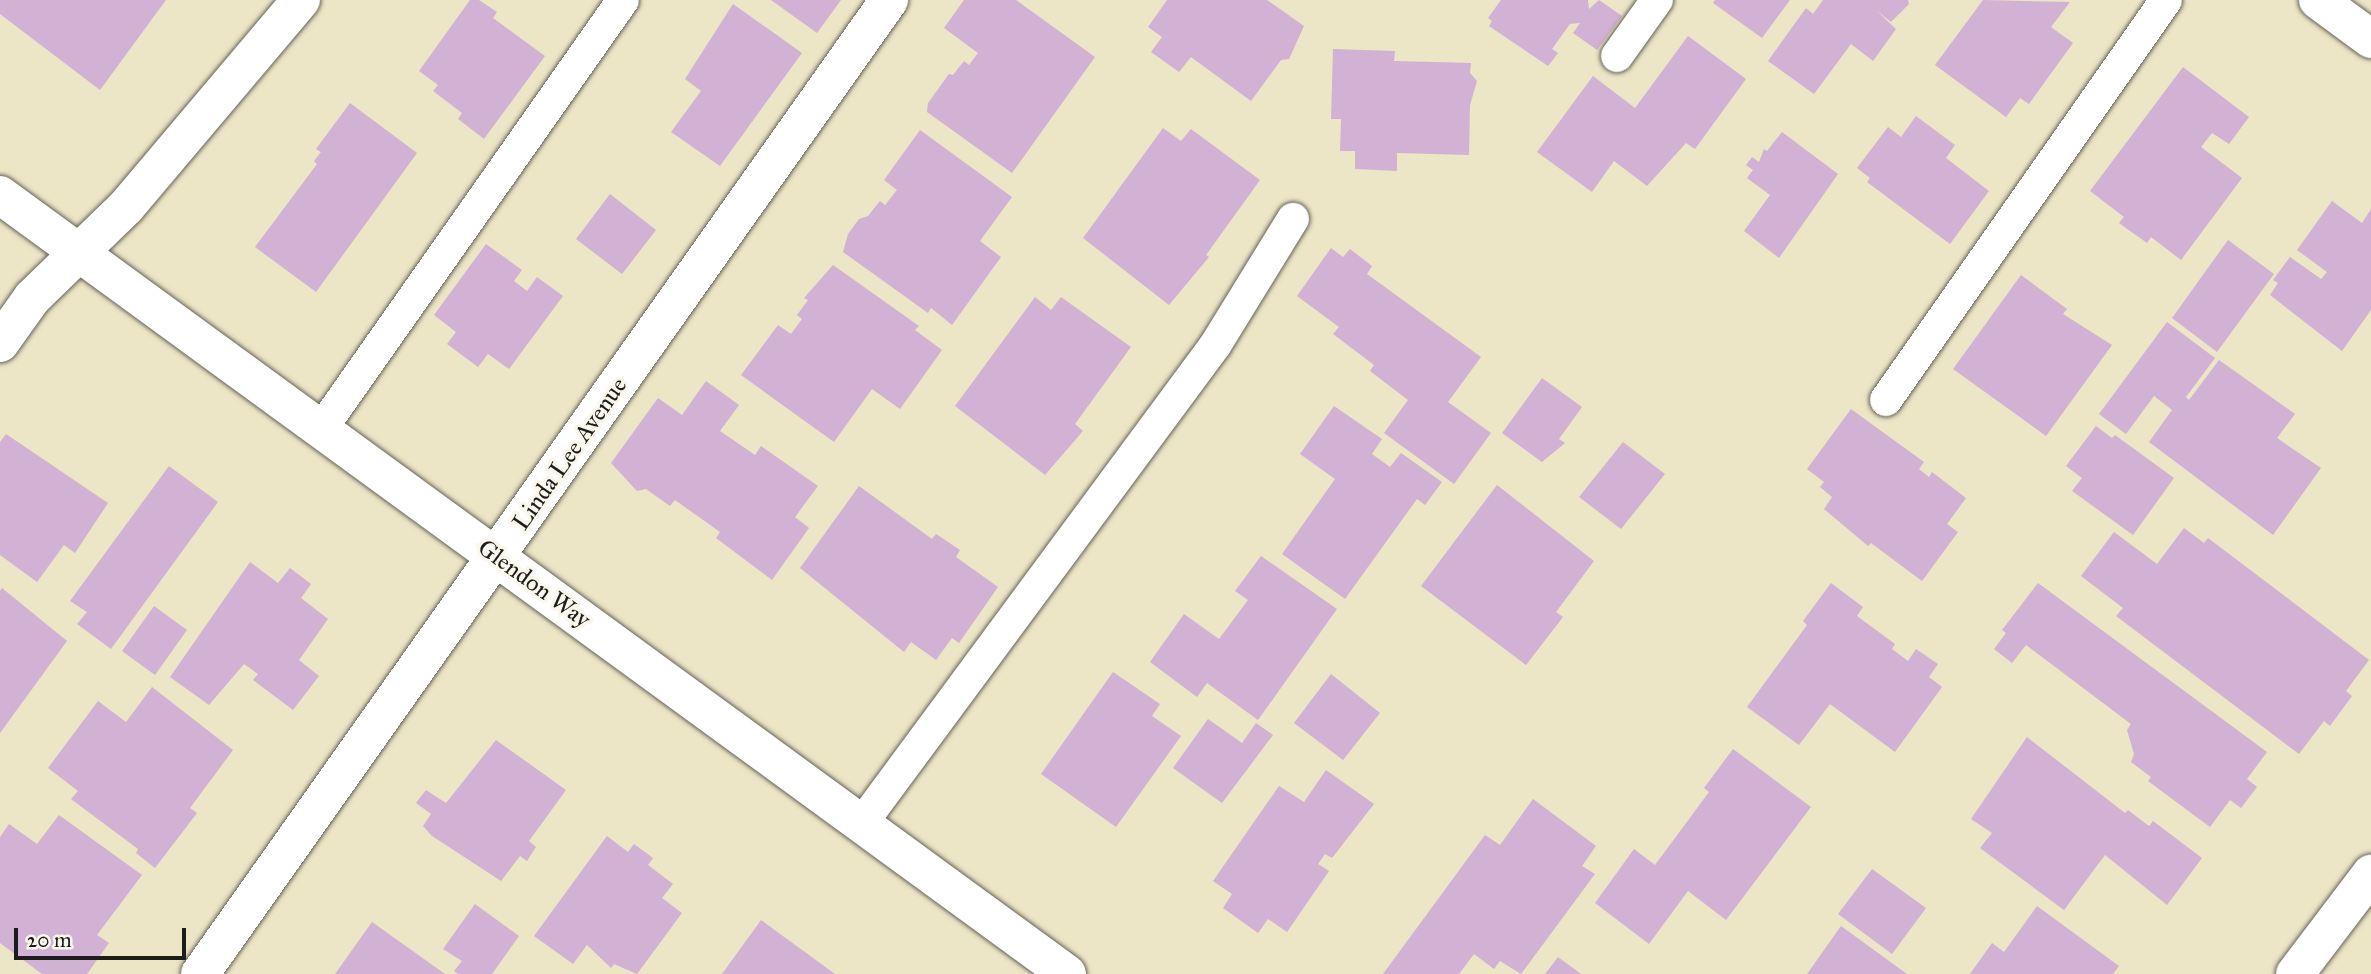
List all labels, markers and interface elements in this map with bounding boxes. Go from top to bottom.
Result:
street label: Linda Lee Avenue [507,372,633,536]
street label: Glendon Way [472,534,596,634]
scale bar [18,914,189,958]
text: 20 m [27,927,72,953]

